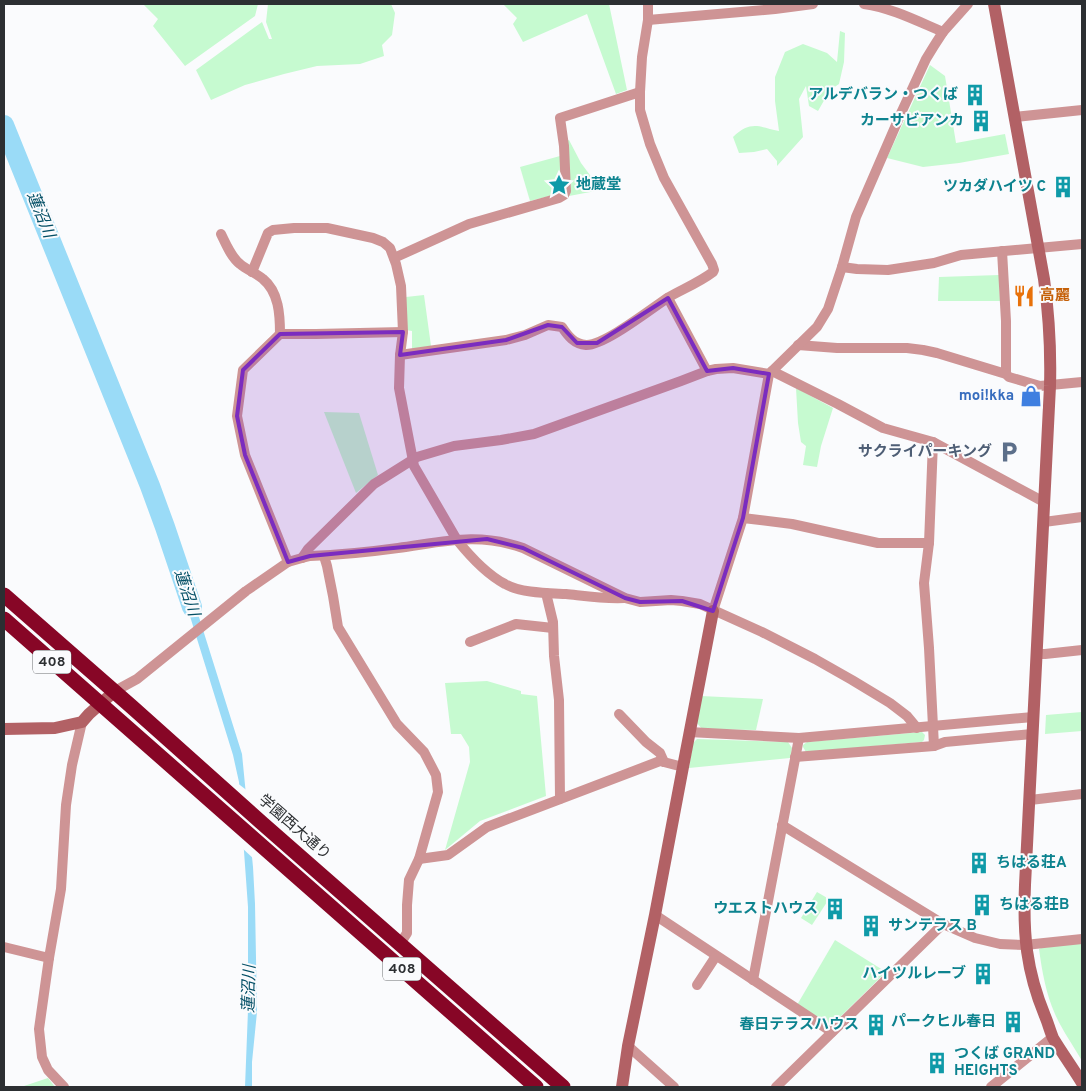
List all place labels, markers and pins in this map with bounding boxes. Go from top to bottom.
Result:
building icon: アルデバラン・つくば [962,82,988,108]
place label: アルデバラン・つくば [808,86,958,105]
building icon: カーサビアンカ [968,108,994,134]
place label: カーサビアンカ [860,112,964,131]
place icon: 地蔵堂 [546,172,572,198]
building icon: ツカダハイツ C [1050,174,1076,200]
place label: 地蔵堂 [576,176,621,195]
place label: ツカダハイツ C [943,178,1046,197]
restaurant icon: 高麗 [1011,283,1037,309]
place label: 高麗 [1040,287,1070,306]
shop icon: moi!kka [1018,383,1044,409]
place label: moi!kka [959,387,1014,406]
parking icon: サクライパーキング [996,439,1022,465]
place label: サクライパーキング [858,443,992,462]
building icon: ちはる荘A [966,850,992,876]
place label: ちはる荘A [996,854,1067,873]
building icon: ちはる荘B [969,892,995,918]
building icon: ウエストハウス [822,896,848,922]
place label: ちはる荘B [999,896,1069,915]
place label: ウエストハウス [713,900,818,919]
building icon: サンテラス B [858,913,884,939]
place label: サンテラス B [888,917,977,936]
building icon: ハイツルレーブ [970,961,996,987]
place label: ハイツルレーブ [862,964,966,984]
building icon: パークヒル春日 [1000,1009,1026,1035]
building icon: 春日テラスハウス [863,1012,889,1038]
place label: パークヒル春日 [891,1013,996,1032]
place label: 春日テラスハウス [739,1016,859,1035]
place label: つくば GRAND HEIGHTS [954,1045,1055,1081]
building icon: つくば GRAND HEIGHTS [924,1050,950,1076]

